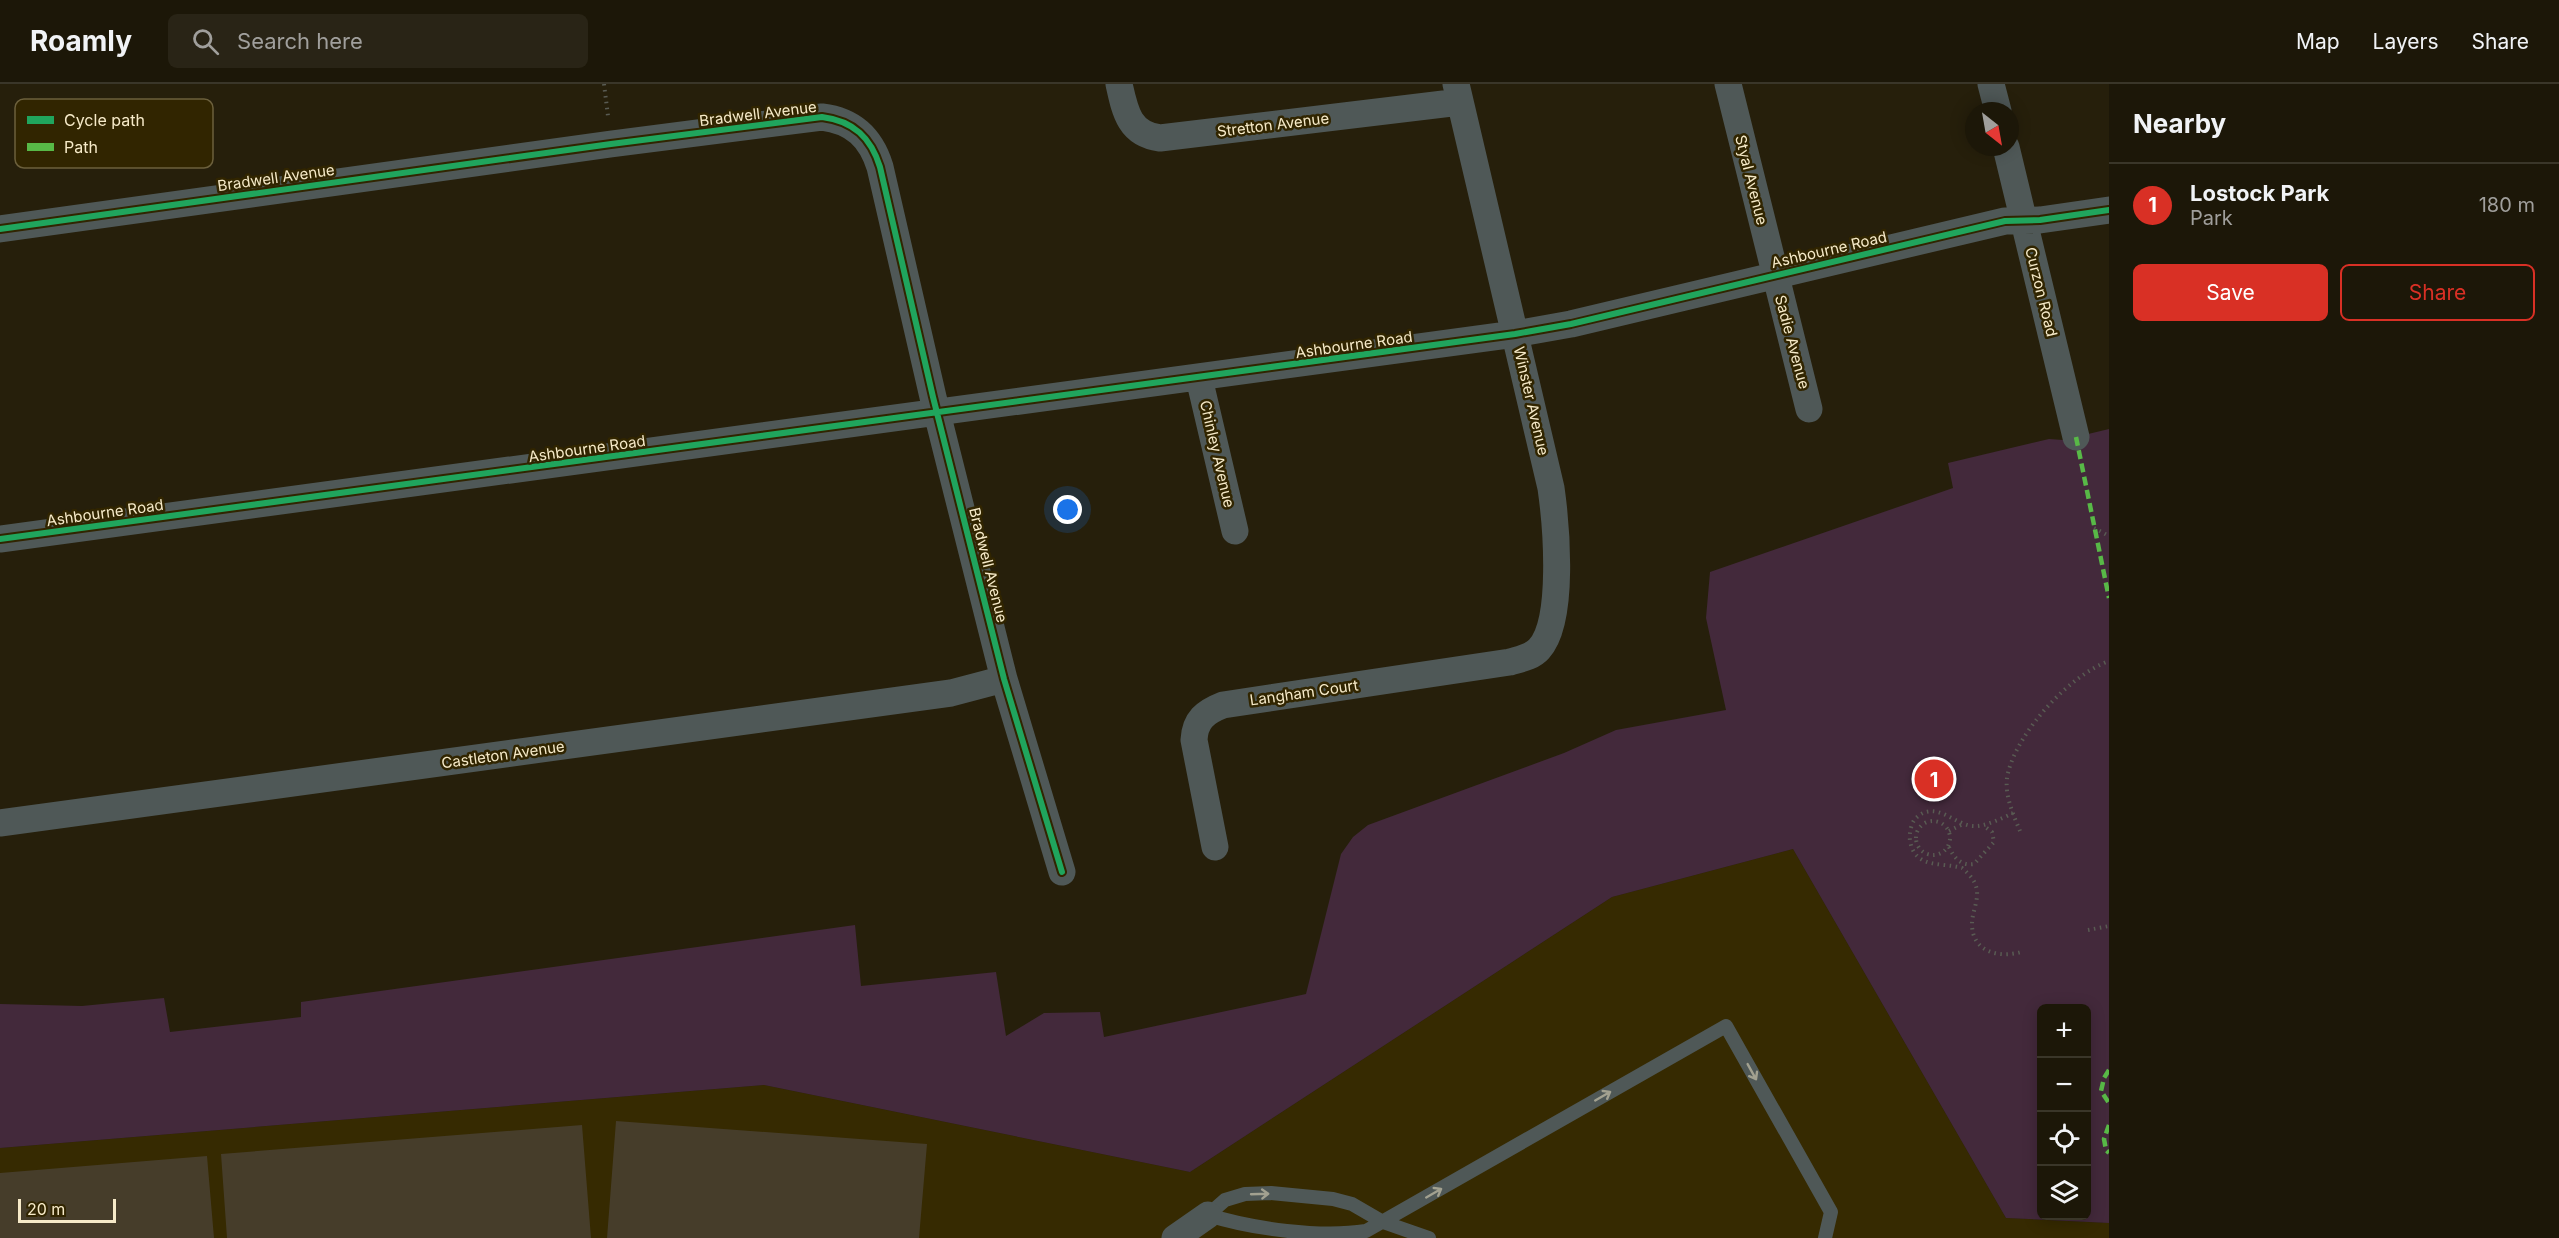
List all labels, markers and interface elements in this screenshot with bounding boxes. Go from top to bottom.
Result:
search box [168,14,588,68]
text: Roamly [30,24,132,58]
icon: search [189,25,222,58]
text: Search here [237,28,363,54]
text: Map [2296,29,2340,54]
text: Layers [2373,29,2439,54]
text: Share [2472,29,2529,54]
street label: Bradwell Avenue [698,97,818,130]
legend [15,99,213,168]
north arrow [1965,102,2019,156]
street label: Stretton Avenue [1216,108,1330,141]
text: Nearby [2133,108,2226,139]
text: Cycle path [64,110,145,130]
street label: Styal Avenue [1731,133,1772,227]
text: Path [64,137,98,157]
street label: Bradwell Avenue [216,160,336,195]
text: Lostock Park [2190,180,2329,206]
text: 1 [2148,193,2157,217]
text: 180 m [2479,193,2535,217]
text: Park [2190,206,2233,230]
street label: Ashbourne Road [1769,227,1889,272]
street label: Curzon Road [2021,245,2062,339]
button: Save [2133,264,2328,321]
button: Share [2340,264,2535,321]
street label: Sadie Avenue [1771,293,1814,391]
street label: Ashbourne Road [1294,327,1414,362]
street label: Winster Avenue [1510,345,1553,457]
street label: Chinley Avenue [1196,398,1239,509]
street label: Ashbourne Road [527,431,647,466]
street label: Ashbourne Road [45,495,165,530]
your location [1053,495,1082,524]
street label: Bradwell Avenue [965,505,1012,624]
street label: Langham Court [1249,675,1359,710]
street label: Castleton Avenue [440,736,566,773]
pin: 1 [1914,756,1954,802]
map controls [2037,1004,2091,1220]
button: + [2037,1004,2091,1058]
button: − [2037,1058,2091,1112]
one-way arrow [1747,1063,1758,1081]
one-way arrow [1594,1090,1611,1102]
button: locate [2037,1112,2091,1166]
button: layers [2037,1166,2091,1220]
one-way arrow [1425,1187,1442,1199]
one-way arrow [1249,1188,1269,1199]
scale bar [18,1196,116,1224]
text: 20 m [27,1199,65,1219]

